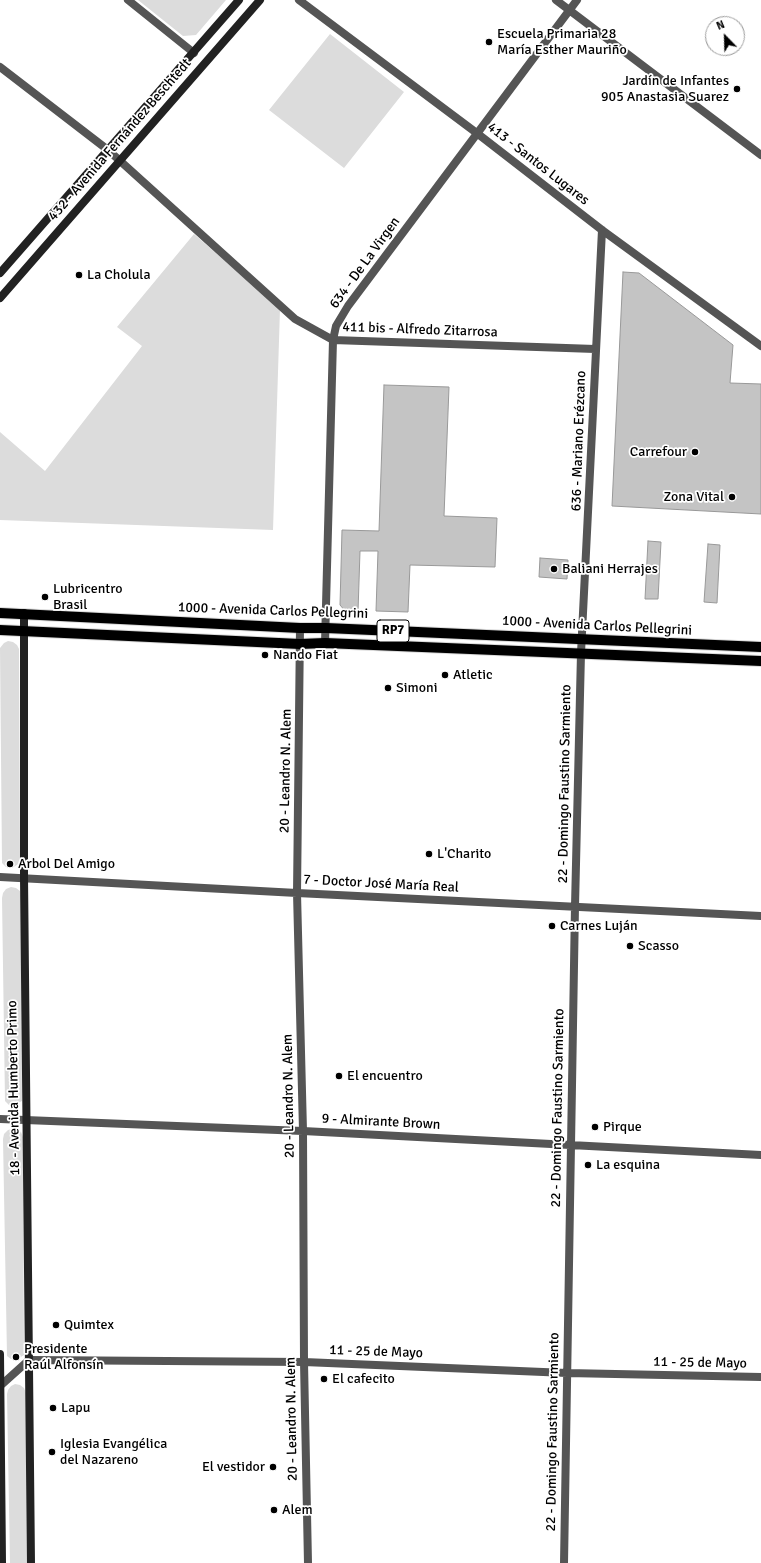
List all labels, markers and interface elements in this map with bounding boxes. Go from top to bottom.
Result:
north arrow [705,16,745,56]
text: N [714,18,727,33]
place label: Escuela Primaria 28 María Esther Mauriño [497,26,627,58]
marker: Escuela Primaria 28 María Esther Mauriño [484,37,494,47]
street label: 432 - Avenida Fernández Beschtedt [45,55,195,225]
place label: Jardín de Infantes 905 Anastasia Suarez [601,73,729,106]
marker: Jardín de Infantes 905 Anastasia Suarez [732,84,742,94]
street label: 413 - Santos Lugares [484,119,592,209]
street label: 634 - De La Virgen [326,214,404,312]
place label: La Cholula [87,267,151,283]
marker: La Cholula [74,270,84,280]
street label: 411 bis - Alfredo Zitarrosa [342,319,498,341]
street label: 636 - Mariano Erézcano [568,370,590,512]
place label: Carrefour [630,444,687,460]
marker: Carrefour [690,447,700,457]
place label: Zona Vital [664,489,724,505]
marker: Zona Vital [727,492,737,502]
place label: Baliani Herrajes [562,561,658,577]
marker: Baliani Herrajes [549,564,559,574]
place label: Lubricentro Brasil [53,581,122,614]
marker: Lubricentro Brasil [40,592,50,602]
street label: 1000 - Avenida Carlos Pellegrini [178,599,368,623]
street label: 1000 - Avenida Carlos Pellegrini [501,613,693,639]
road number: RP7 [377,620,409,642]
place label: Nando Fiat [273,647,338,663]
marker: Nando Fiat [260,650,270,660]
place label: Atletic [453,667,493,683]
marker: Atletic [440,670,450,680]
place label: Simoni [396,680,437,696]
marker: Simoni [383,683,393,693]
street label: 22 - Domingo Faustino Sarmiento [555,684,575,884]
street label: 20 - Leandro N. Alem [277,709,295,833]
place label: L'Charito [437,846,491,862]
marker: L'Charito [424,849,434,859]
place label: Arbol Del Amigo [18,856,115,872]
marker: Arbol Del Amigo [5,859,15,869]
street label: 7 - Doctor José María Real [303,872,459,896]
place label: Carnes Luján [560,918,638,934]
marker: Carnes Luján [547,921,557,931]
place label: Scasso [638,938,679,954]
marker: Scasso [625,941,635,951]
street label: 18 - Avenida Humberto Primo [4,1000,24,1176]
street label: 22 - Domingo Faustino Sarmiento [548,1008,568,1208]
street label: 20 - Leandro N. Alem [280,1034,298,1158]
place label: El encuentro [347,1068,423,1084]
marker: El encuentro [334,1071,344,1081]
street label: 9 - Almirante Brown [321,1111,441,1133]
place label: Pirque [603,1119,642,1135]
marker: Pirque [590,1122,600,1132]
place label: La esquina [596,1157,660,1173]
marker: La esquina [583,1160,593,1170]
place label: Quimtex [64,1317,114,1333]
marker: Quimtex [51,1320,61,1330]
street label: 22 - Domingo Faustino Sarmiento [543,1332,563,1532]
place label: Presidente Raúl Alfonsín [24,1341,104,1374]
street label: 11 - 25 de Mayo [329,1342,423,1362]
marker: Presidente Raúl Alfonsín [11,1352,21,1362]
street label: 11 - 25 de Mayo [653,1354,747,1372]
street label: 20 - Leandro N. Alem [283,1357,301,1481]
place label: El cafecito [332,1371,395,1387]
marker: El cafecito [319,1374,329,1384]
place label: Lapu [61,1400,90,1416]
marker: Lapu [48,1403,58,1413]
place label: Iglesia Evangélica del Nazareno [60,1436,167,1468]
marker: Iglesia Evangélica del Nazareno [47,1447,57,1457]
place label: El vestidor [202,1459,265,1475]
marker: El vestidor [268,1462,278,1472]
place label: Alem [282,1502,313,1518]
marker: Alem [269,1505,279,1515]

